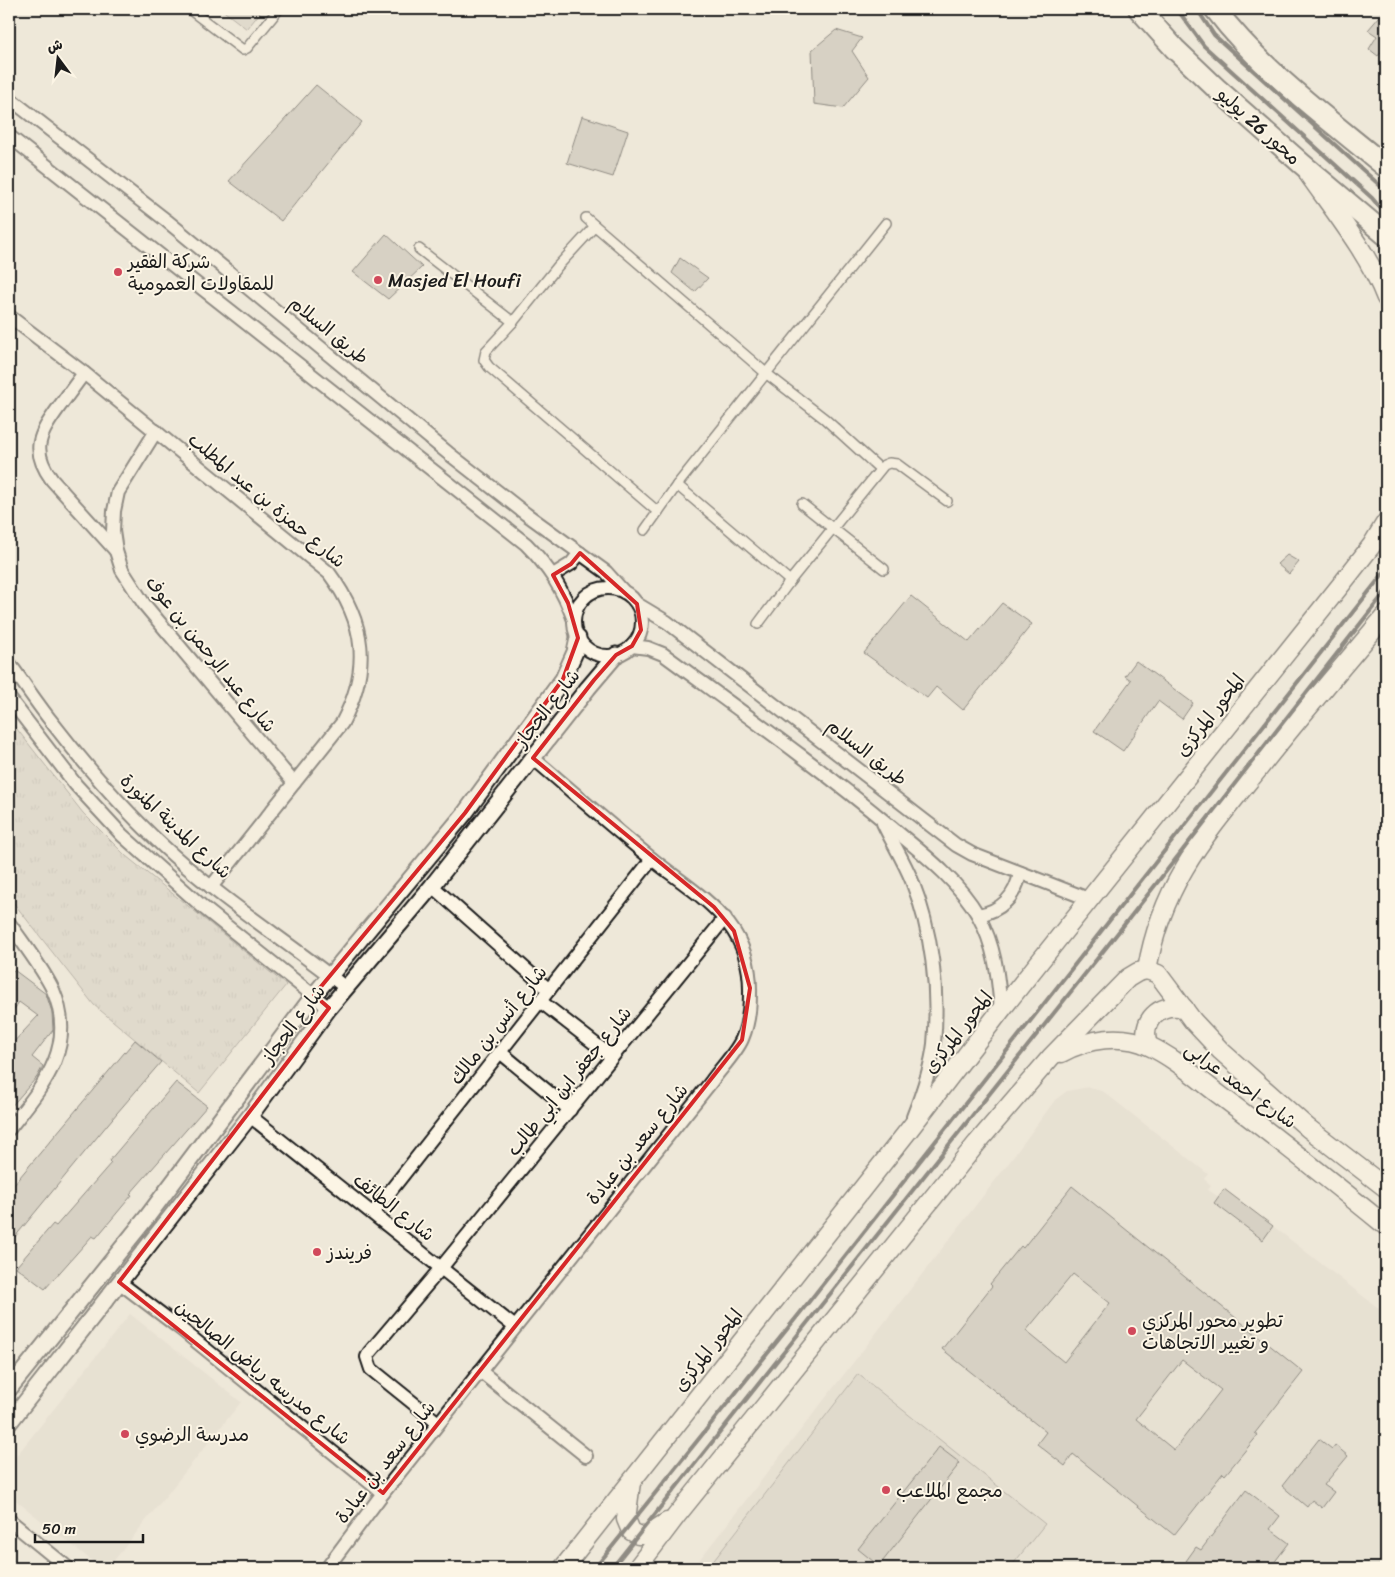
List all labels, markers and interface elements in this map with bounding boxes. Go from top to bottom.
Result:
north arrow [32,32,82,82]
text: ش [44,32,65,60]
street label: محور 26 يوليو [1208,78,1309,173]
place label: شركة الفقير للمقاولات العمومية [126,245,274,300]
place label: Masjed El Houfi [388,264,522,297]
marker: شركة الفقير للمقاولات العمومية [112,266,124,278]
marker: Masjed El Houfi [372,274,384,286]
street label: طريق السلام [281,287,377,373]
street label: شارع حمزة بن عبد المطلب [180,424,354,576]
street label: شارع عبد الرحمن بن عوف [137,568,285,740]
street label: شارع الحجاز [504,661,589,756]
street label: المحور المركزى [1166,666,1254,764]
street label: طريق السلام [819,710,915,794]
street label: شارع المدينة المنورة [112,765,240,887]
street label: شارع أنس بن مالك [440,958,556,1092]
street label: شارع الحجاز [251,977,334,1073]
street label: المحور المركزى [914,983,1002,1081]
street label: شارع جعفر ابن ابي طالب [498,998,640,1164]
street label: شارع احمد عرابى [1178,1033,1304,1137]
street label: شارع سعد بن عبادة [577,1076,697,1212]
street label: شارع الطائف [346,1164,442,1250]
place label: فريندز [325,1236,372,1269]
marker: فريندز [311,1246,323,1258]
street label: شارع مدرسه رياض الصالحين [168,1290,358,1454]
street label: المحور المركزى [664,1301,752,1399]
place label: تطوير محور المركزي و تغيير الاتجاهات [1142,1304,1283,1359]
marker: تطوير محور المركزي و تغيير الاتجاهات [1126,1325,1138,1337]
street label: شارع سعد بن عبادة [326,1393,444,1531]
place label: مدرسة الرضوي [135,1418,249,1451]
marker: مدرسة الرضوي [119,1428,131,1440]
place label: مجمع الملاعب [896,1474,1003,1507]
marker: مجمع الملاعب [880,1484,892,1496]
scale bar [35,1512,142,1544]
text: 50 m [42,1516,77,1542]

